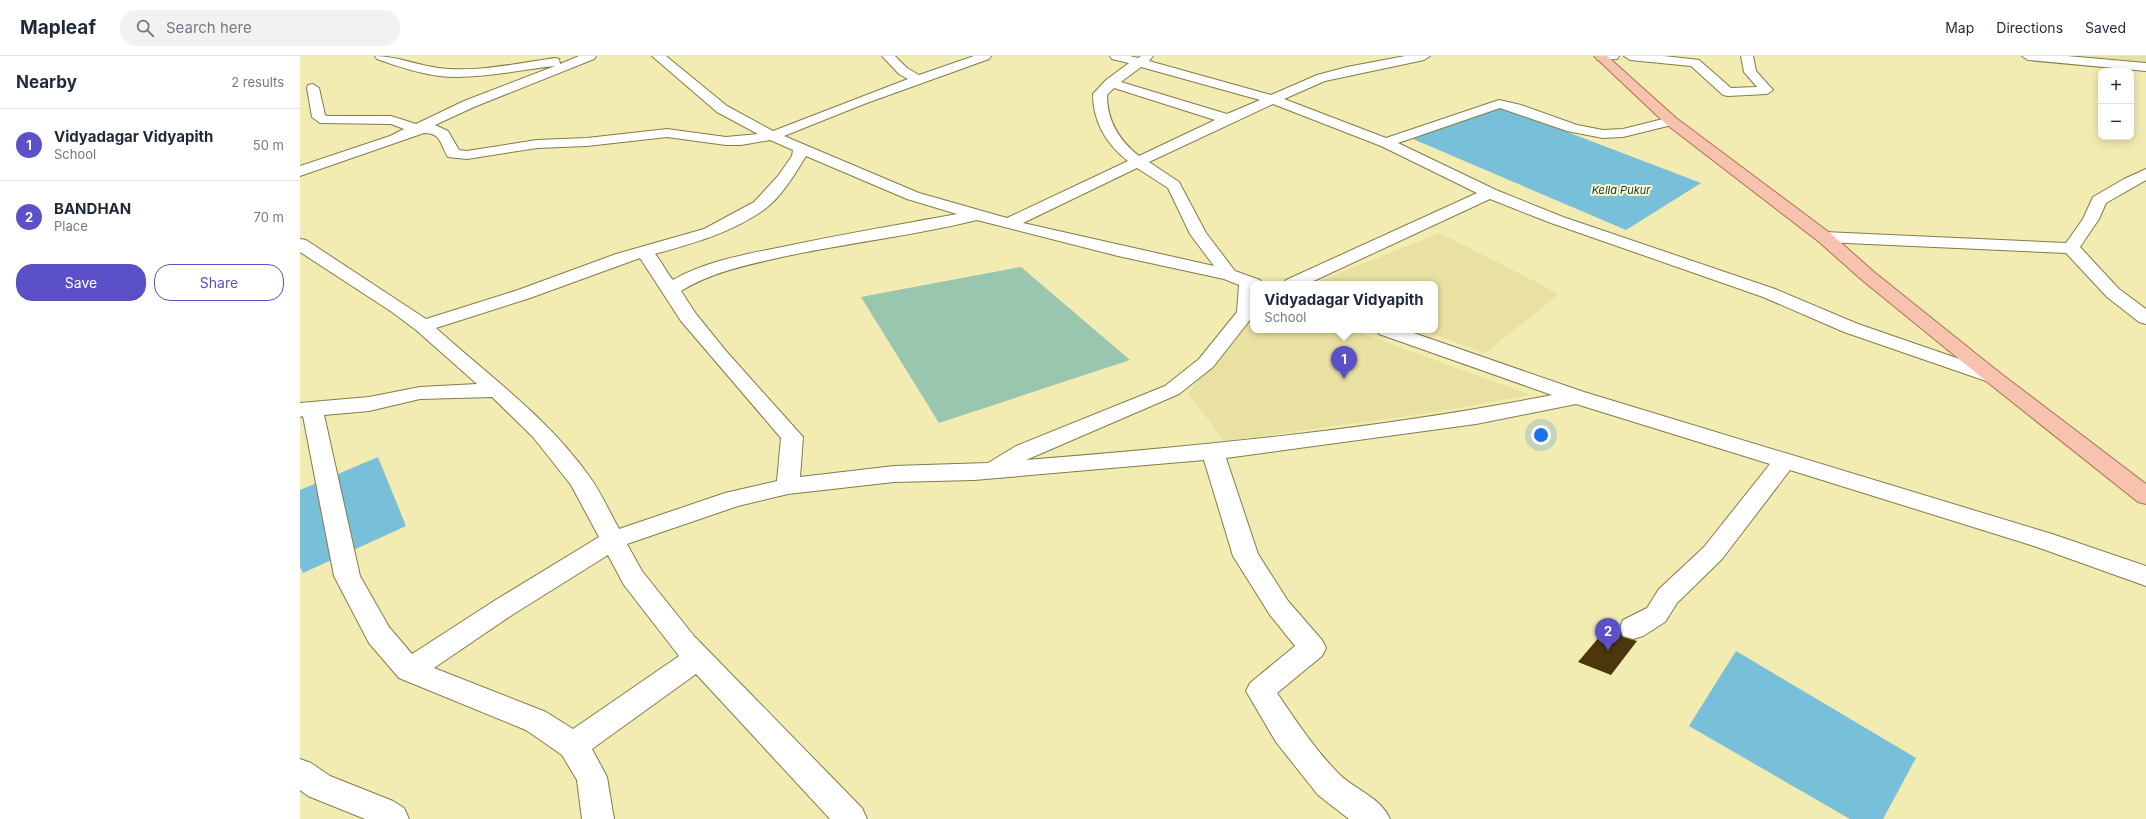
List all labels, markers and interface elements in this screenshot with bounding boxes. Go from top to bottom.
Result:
search box [120,10,400,46]
text: Mapleaf [20,16,96,39]
icon: search [134,17,156,39]
text: Search here [166,18,252,37]
text: Map [1945,19,1974,36]
text: Directions [1996,19,2063,36]
text: Saved [2085,19,2126,36]
map controls [2098,68,2134,140]
button: + [2098,68,2134,104]
text: Nearby [16,72,77,92]
text: 2 results [231,74,284,90]
button: − [2098,104,2134,140]
text: Vidyadagar Vidyapith [54,127,213,146]
text: 1 [26,137,32,153]
text: 50 m [253,137,284,153]
text: School [54,146,96,162]
water label: Kella Pukur [1592,183,1651,197]
text: BANDHAN [54,199,131,218]
text: 2 [25,209,33,225]
text: 70 m [254,209,284,225]
text: Place [54,218,88,234]
button: Save [16,264,146,301]
button: Share [154,264,284,301]
popup [1250,281,1438,333]
text: Vidyadagar Vidyapith [1264,290,1424,309]
text: School [1264,309,1307,325]
pin: 1 [1331,346,1357,379]
your location [1531,425,1551,445]
pin: 2 [1595,618,1621,651]

